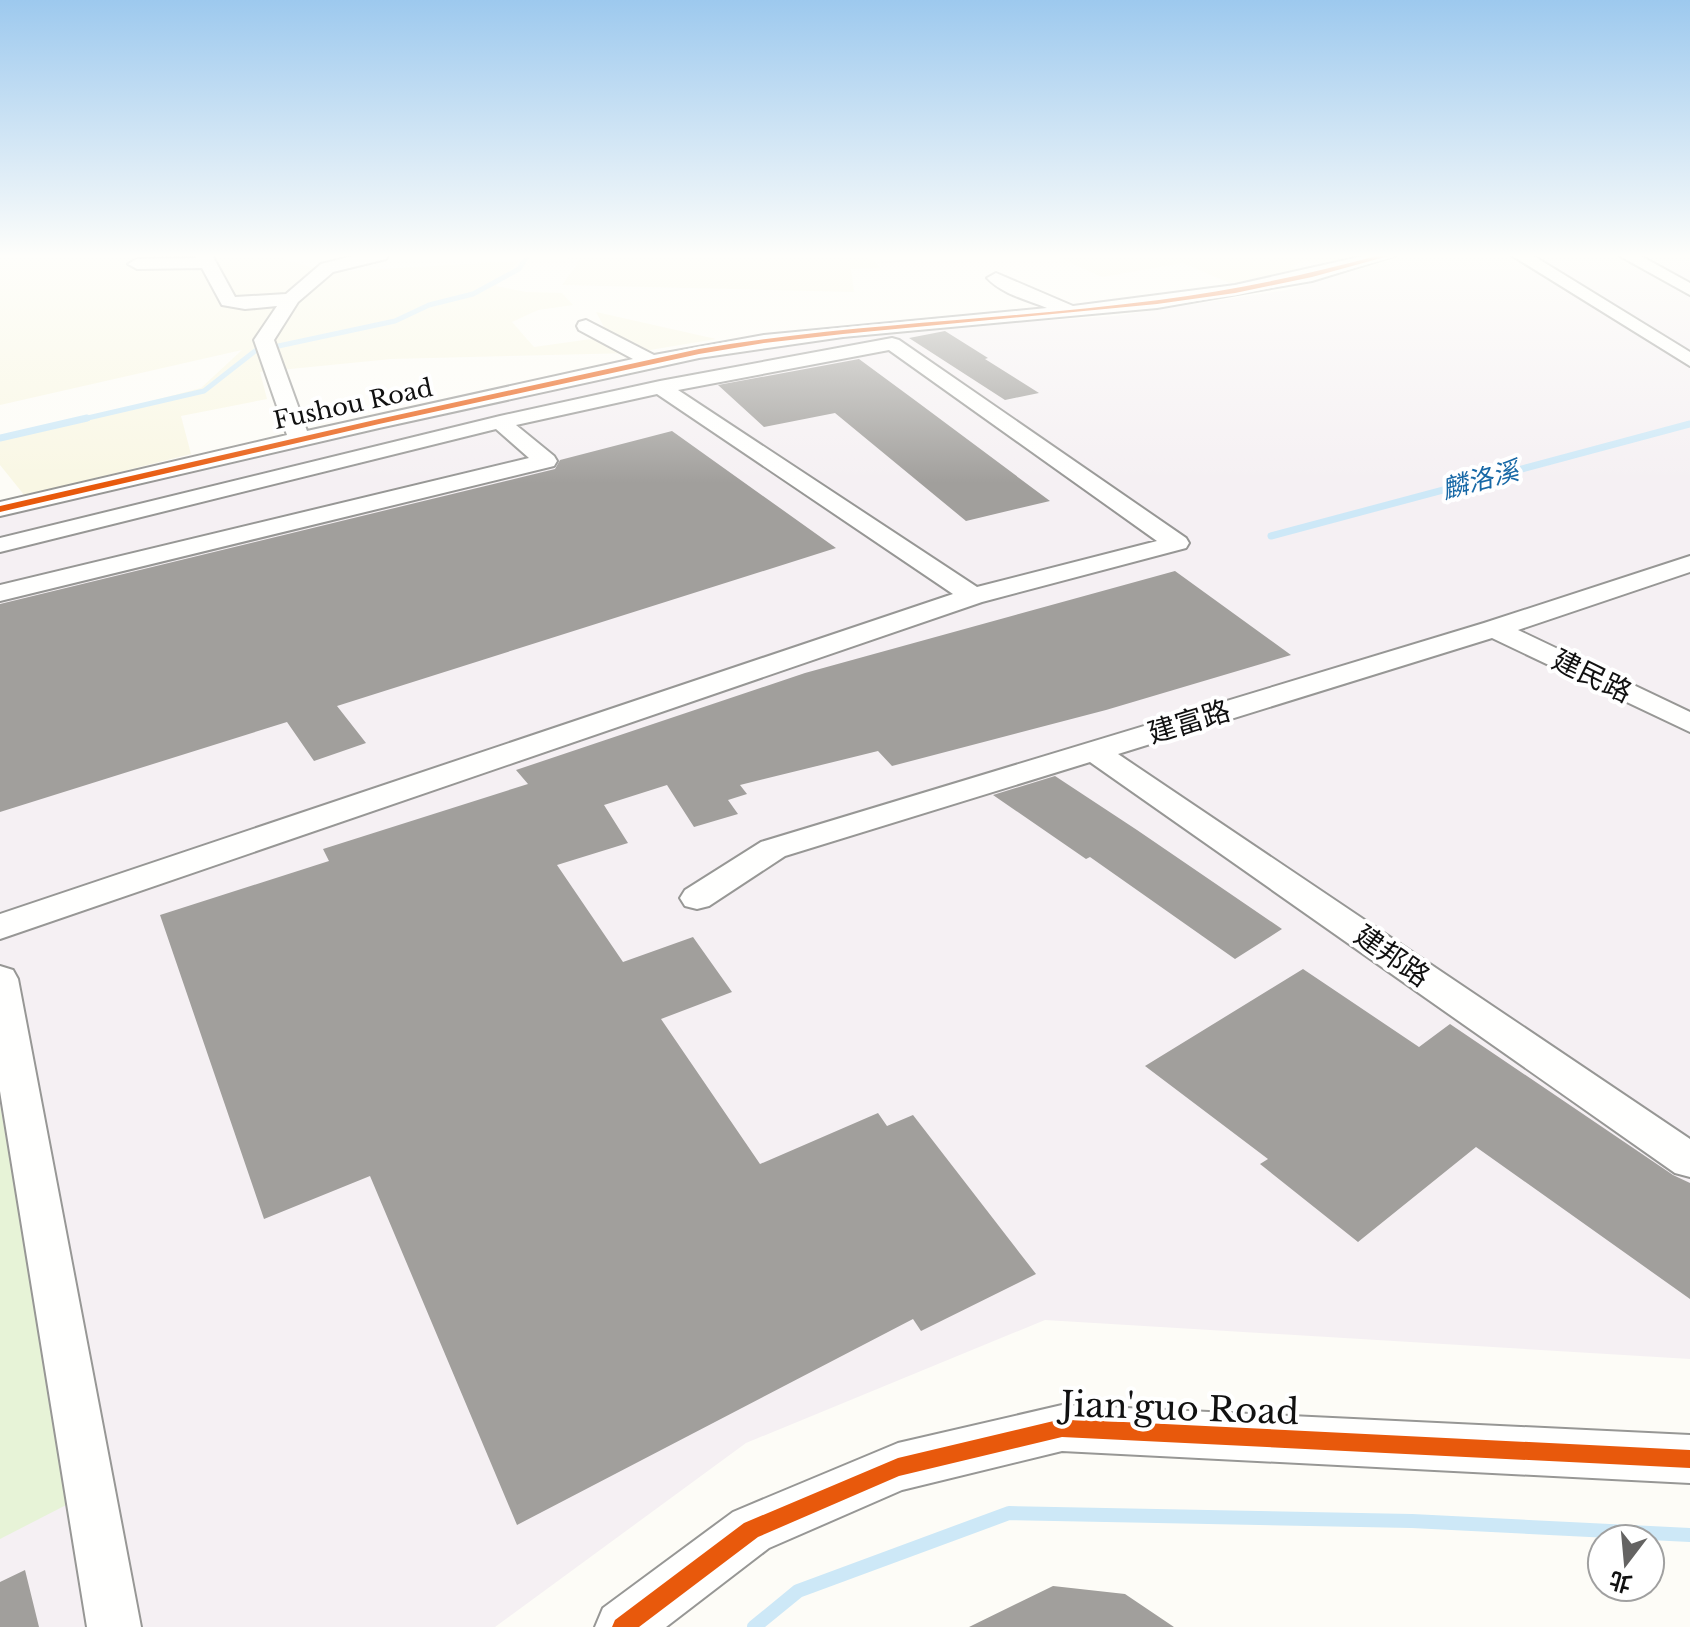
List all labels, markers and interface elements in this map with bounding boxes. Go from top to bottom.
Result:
street label: Fushou Road [271,373,435,435]
water label: 麟洛溪 [1438,453,1526,506]
street label: 建民路 [1547,642,1637,710]
street label: 建富路 [1144,693,1234,751]
street label: 建邦路 [1348,918,1436,994]
street label: Jian'guo Road [1056,1383,1300,1433]
north arrow [1586,1523,1666,1603]
text: 北 [1606,1566,1635,1598]

